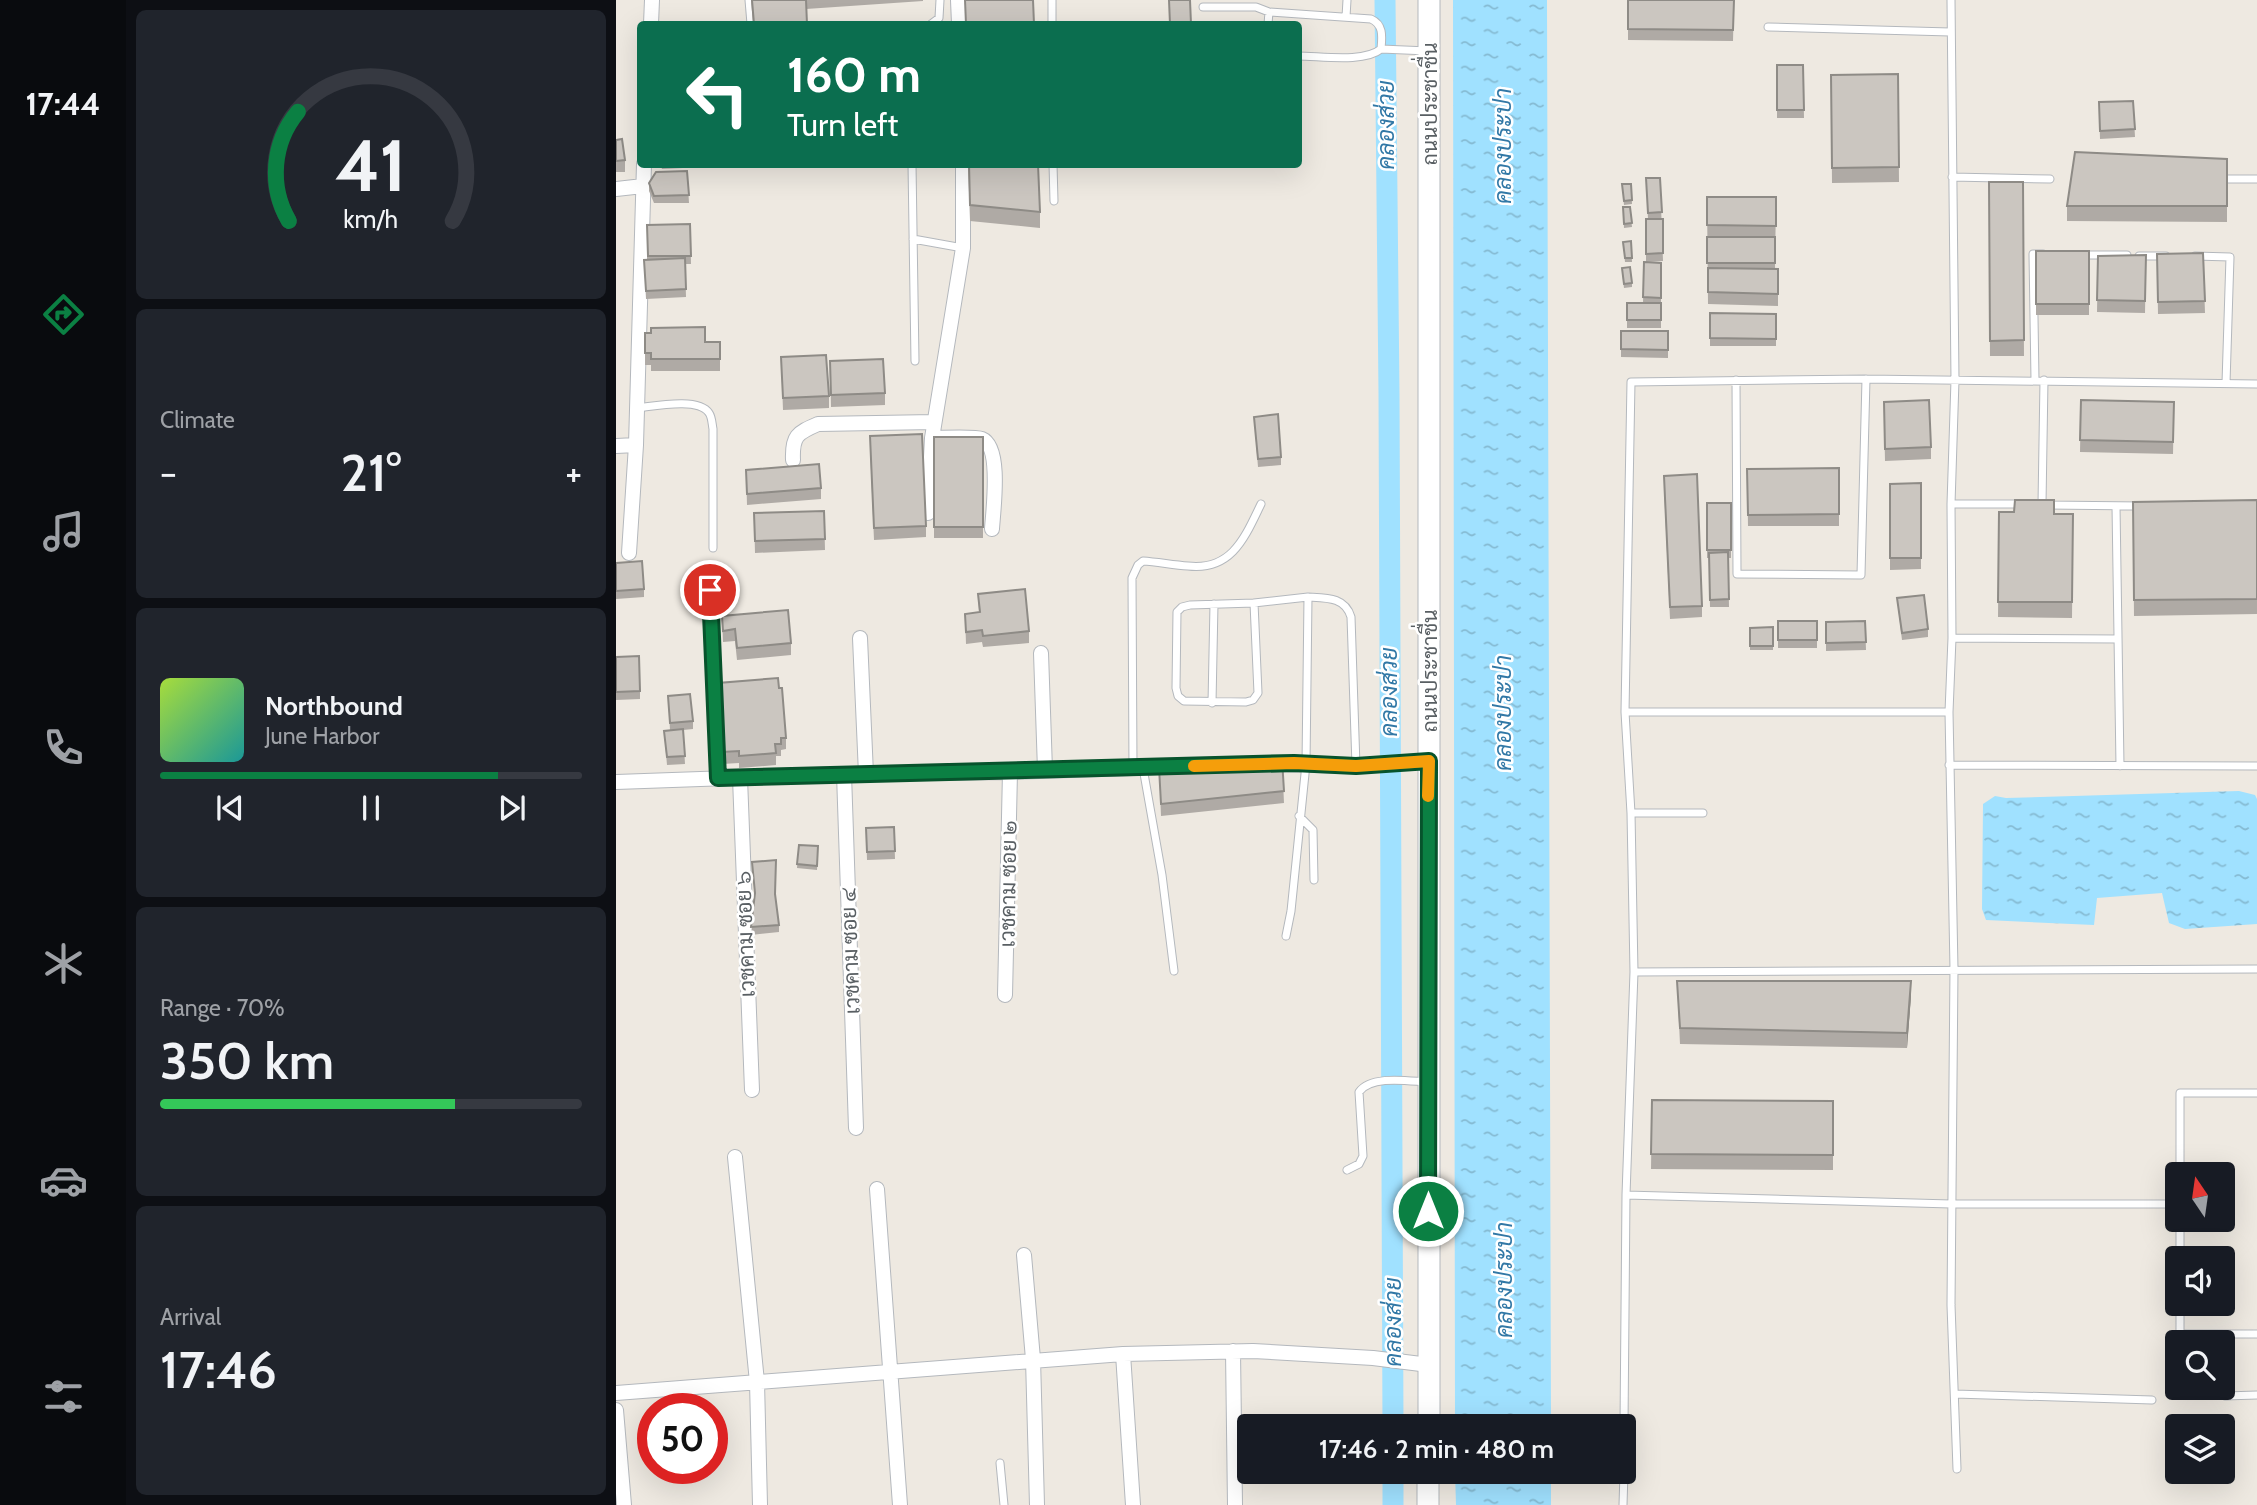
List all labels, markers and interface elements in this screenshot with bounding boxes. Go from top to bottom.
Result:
street label: ถนนประชาชื่น [1410,42,1442,166]
text: 160 m [787,45,921,104]
icon: left [672,49,763,140]
water label: คลองส่วย [1372,80,1400,170]
text: 17:44 [26,84,100,123]
water label: คลองประปา [1489,88,1517,204]
text: Turn left [787,105,898,144]
text: 41 [335,121,407,209]
text: km/h [344,203,398,233]
icon: directions [39,290,88,339]
text: Climate [160,406,235,434]
text: 21° [341,441,401,504]
text: − [160,449,177,496]
text: + [565,449,582,496]
icon: music [39,507,88,556]
pin [680,560,740,620]
icon: arrive [691,571,729,609]
street label: ถนนประชาชื่น [1410,609,1442,733]
water label: คลองส่วย [1375,647,1403,737]
water label: คลองประปา [1489,655,1517,771]
text: Northbound [265,690,403,722]
text: June Harbor [265,722,379,750]
icon: phone [39,723,88,772]
icon: previous [211,789,249,827]
icon: pause [352,789,390,827]
icon: next [493,789,531,827]
street label: เวชคาม ซอย ๒ [994,820,1022,948]
street label: เวชคาม ซอย ๖ [730,870,760,998]
street label: เวชคาม ซอย ๔ [835,886,865,1015]
icon: climate [39,939,88,988]
text: Range · 70% [160,994,285,1022]
text: 350 km [160,1029,334,1092]
icon: car [39,1156,88,1205]
north arrow [2165,1162,2235,1232]
map controls [2165,1162,2235,1484]
position arrow [1391,1174,1465,1248]
water label: คลองประปา [1490,1222,1518,1338]
button: sound [2165,1246,2235,1316]
water label: คลองส่วย [1379,1277,1407,1367]
text: Arrival [160,1303,221,1331]
button: search [2165,1330,2235,1400]
text: 17:46 [160,1338,277,1401]
icon: filters [39,1372,88,1421]
speed limit sign: 50 [637,1393,728,1484]
button: layers [2165,1414,2235,1484]
text: 17:46 · 2 min · 480 m [1319,1433,1554,1465]

